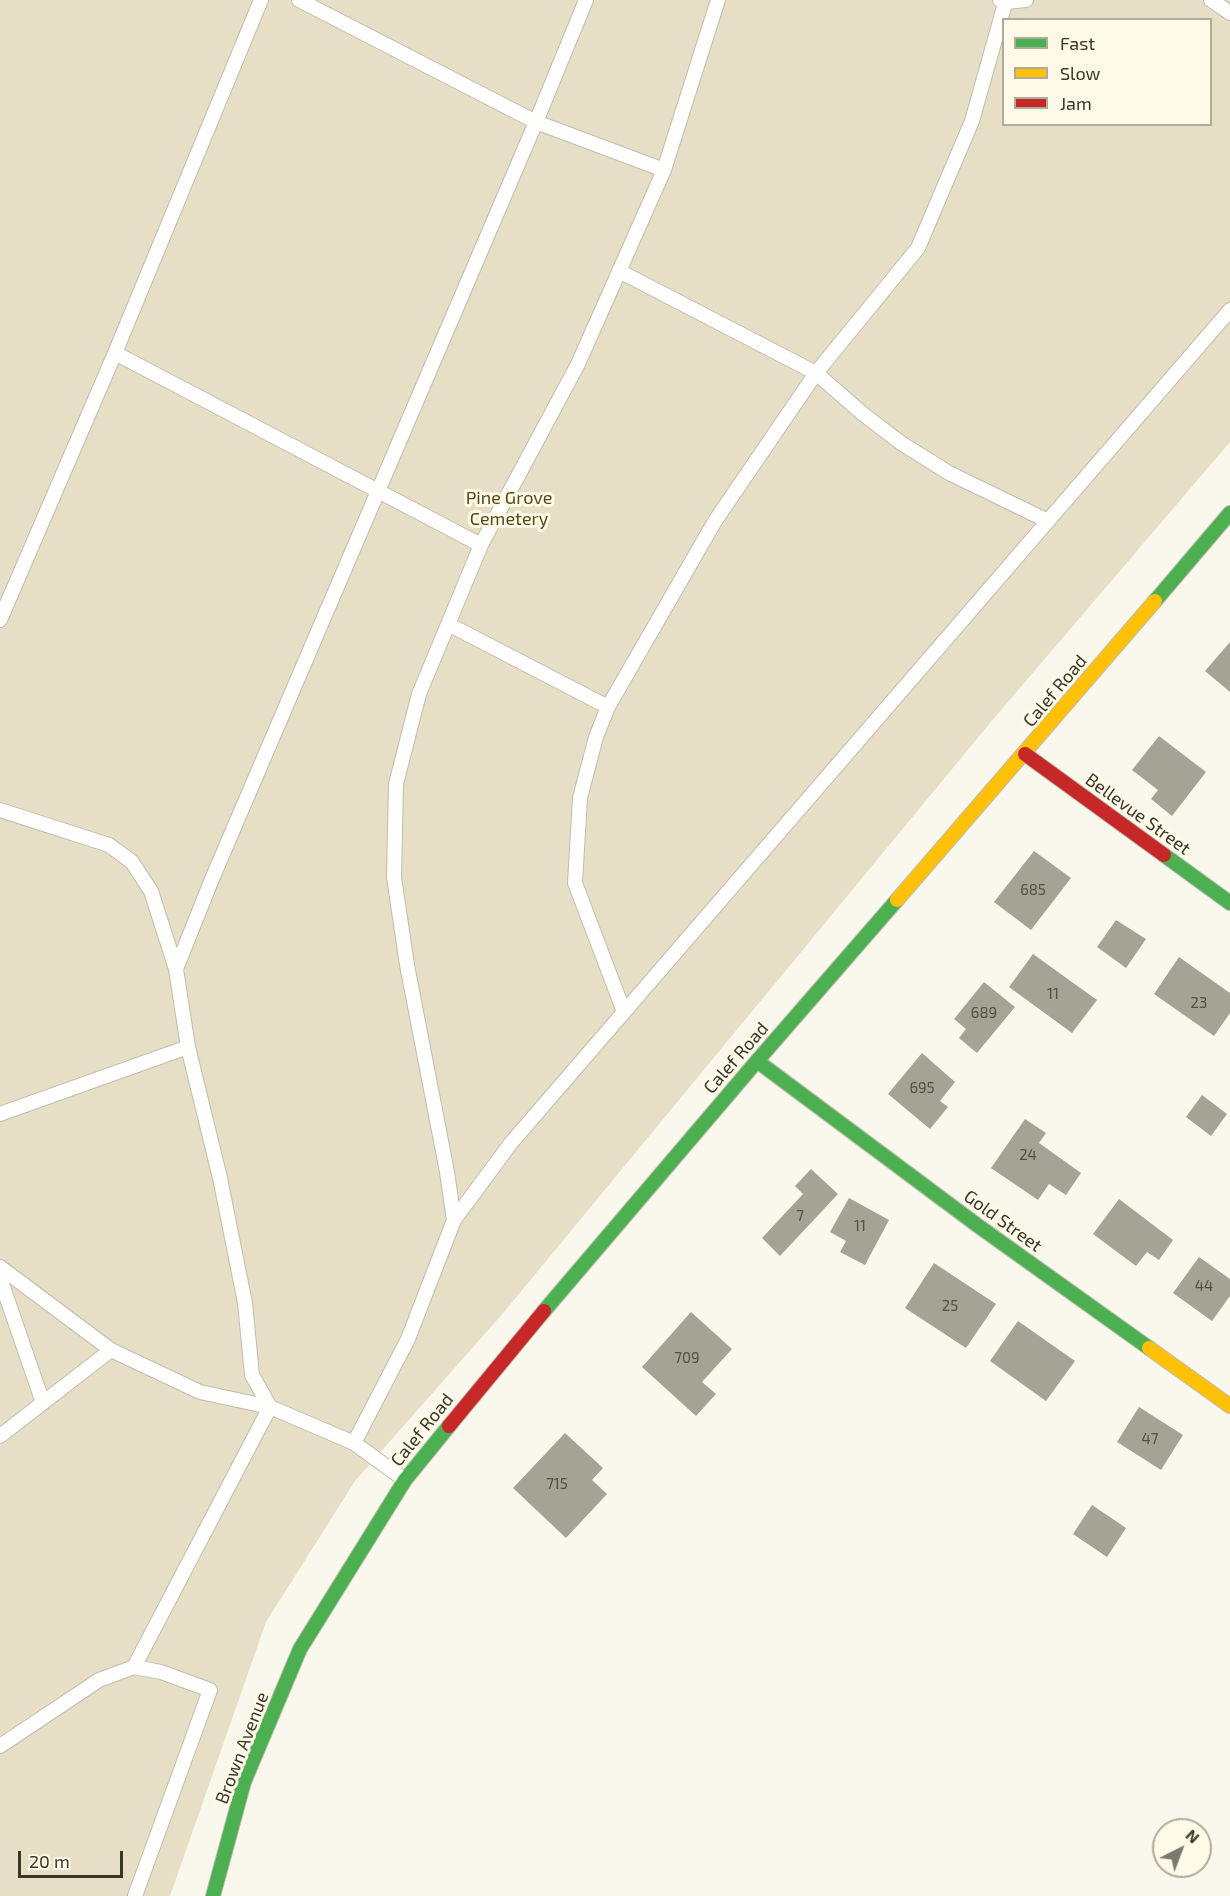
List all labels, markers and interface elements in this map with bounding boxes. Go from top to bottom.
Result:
legend [1002,18,1212,126]
text: Fast [1060,32,1095,54]
text: Slow [1060,62,1100,84]
text: Jam [1060,92,1092,114]
park label: Pine Grove Cemetery [466,487,552,530]
street label: Calef Road [1019,651,1091,731]
street label: Bellevue Street [1081,769,1195,859]
house number: 685 [1020,881,1046,899]
house number: 11 [1047,985,1059,1003]
house number: 23 [1191,994,1207,1012]
house number: 689 [971,1004,997,1022]
street label: Calef Road [699,1018,773,1098]
house number: 695 [909,1079,935,1097]
house number: 24 [1019,1146,1037,1164]
street label: Gold Street [960,1185,1046,1257]
house number: 7 [796,1207,804,1225]
house number: 11 [854,1217,866,1235]
house number: 44 [1195,1277,1213,1295]
house number: 25 [942,1297,958,1315]
house number: 709 [674,1349,700,1367]
street label: Calef Road [386,1389,458,1471]
house number: 47 [1142,1430,1158,1448]
house number: 715 [546,1475,568,1493]
street label: Brown Avenue [211,1689,273,1807]
north arrow [1152,1818,1212,1878]
text: N [1182,1825,1204,1847]
scale bar [21,1839,126,1877]
text: 20 m [29,1850,70,1872]

